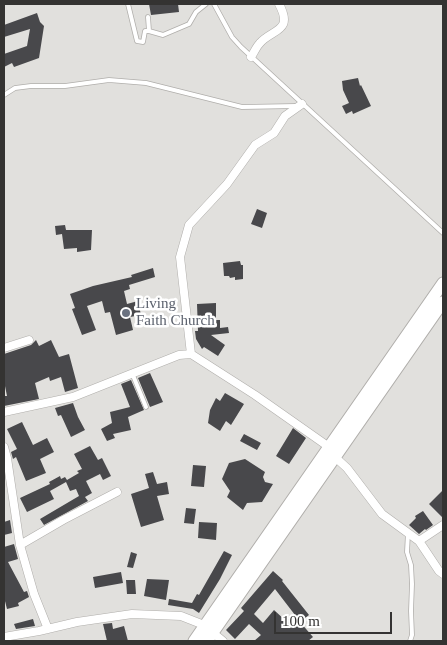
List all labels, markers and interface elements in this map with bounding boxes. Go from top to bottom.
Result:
place label: Living Faith Church [136,295,215,330]
marker: Living Faith Church [120,307,132,319]
scale bar [277,602,394,634]
text: 100 m [282,613,320,629]

